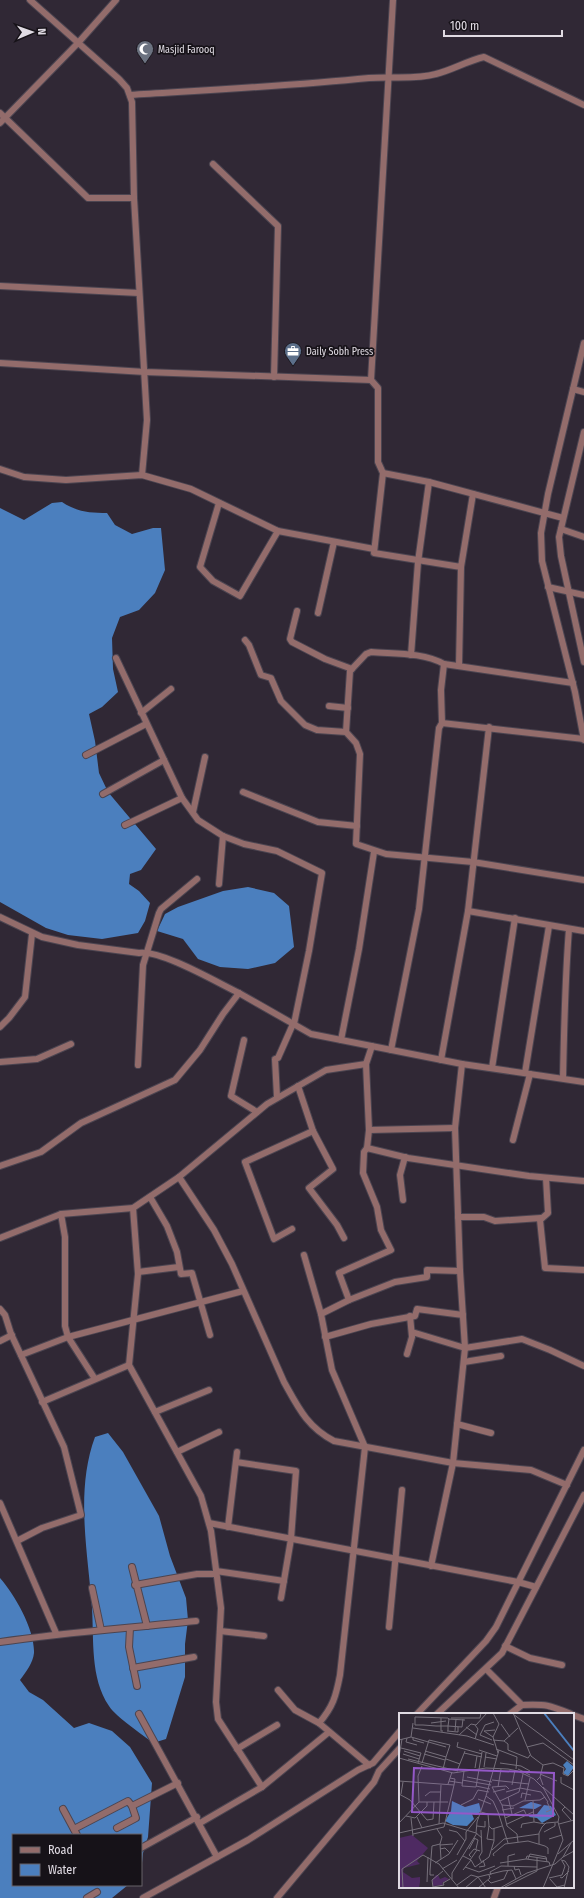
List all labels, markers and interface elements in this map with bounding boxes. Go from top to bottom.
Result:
north arrow [12,12,52,52]
scale bar [444,12,562,38]
text: 100 m [450,19,479,33]
text: N [35,28,48,35]
mosque icon: Masjid Farooq [135,39,155,64]
place label: Masjid Farooq [158,44,215,56]
office icon: Daily Sobh Press [283,341,303,366]
place label: Daily Sobh Press [306,346,373,358]
inset map [399,1713,574,1888]
legend [12,1834,142,1886]
text: Road [48,1843,73,1857]
text: Water [48,1863,77,1877]

